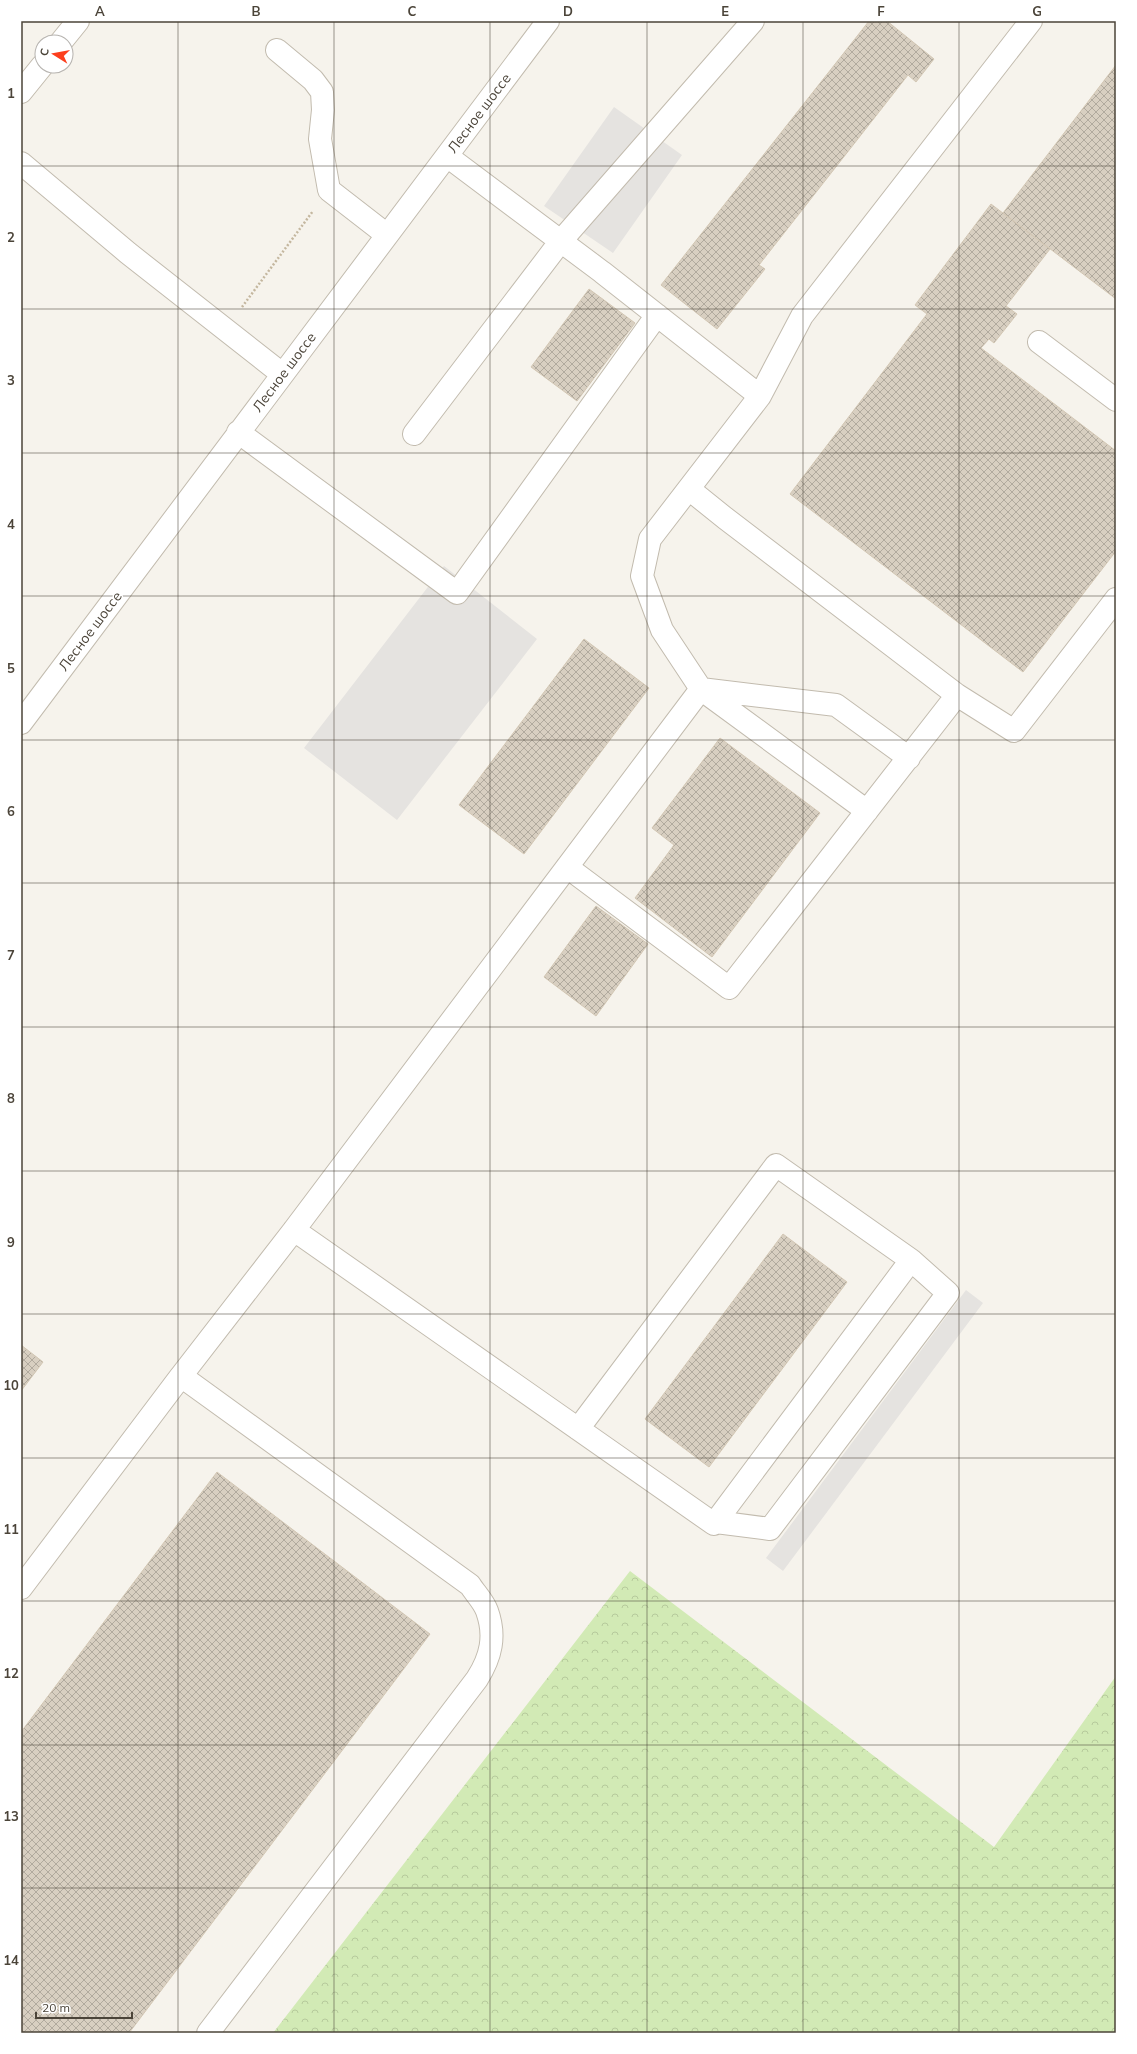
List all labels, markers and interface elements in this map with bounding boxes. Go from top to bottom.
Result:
text: A [95,3,105,19]
text: B [252,3,261,19]
text: C [408,3,417,19]
text: D [563,3,573,19]
text: E [721,3,729,19]
text: F [877,3,885,19]
text: G [1032,3,1042,19]
north arrow [34,34,74,74]
text: С [37,47,52,57]
street label: Лесное шоссе [443,70,515,156]
text: 1 [7,85,15,101]
text: 2 [7,229,15,245]
street label: Лесное шоссе [248,329,320,415]
text: 3 [7,372,15,388]
text: 4 [7,516,15,532]
street label: Лесное шоссе [54,588,126,674]
text: 5 [7,660,15,676]
text: 6 [7,803,15,819]
text: 7 [7,947,15,963]
text: 8 [7,1090,15,1106]
text: 9 [7,1234,15,1250]
text: 10 [3,1377,19,1393]
text: 11 [3,1521,19,1537]
text: 12 [3,1665,19,1681]
text: 13 [3,1808,19,1824]
text: 14 [3,1952,19,1968]
scale bar [36,1994,132,2020]
text: 20 m [42,2000,70,2015]

